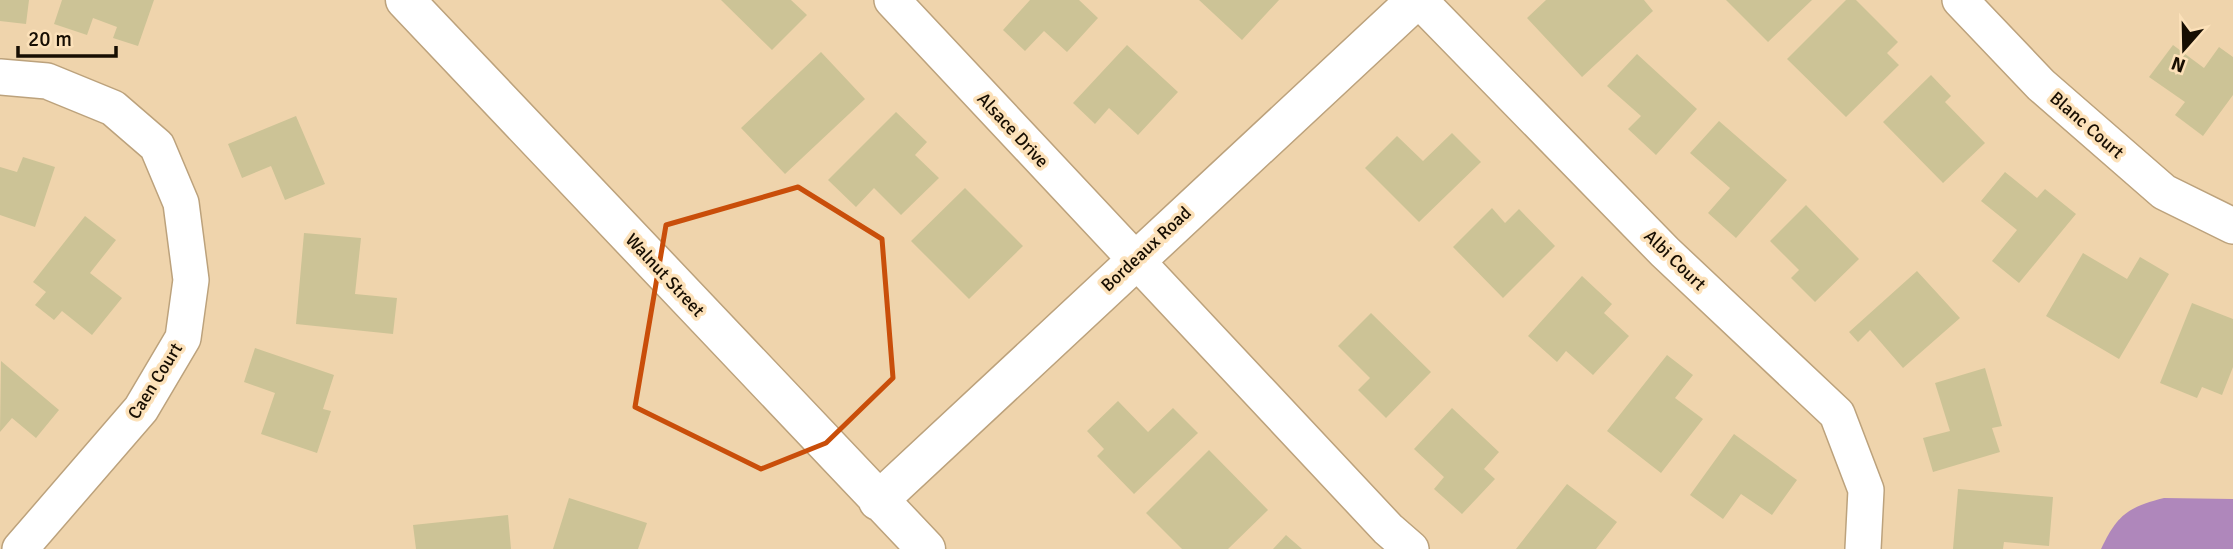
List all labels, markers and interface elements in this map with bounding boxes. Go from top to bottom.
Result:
scale bar [18,14,116,58]
north arrow [2149,14,2219,84]
text: 20 m [28,26,72,52]
text: N [2168,50,2189,78]
street label: Blanc Court [2046,87,2128,163]
street label: Alsace Drive [973,88,1053,172]
street label: Bordeaux Road [1096,202,1196,296]
street label: Albi Court [1639,225,1711,295]
street label: Walnut Street [621,229,709,321]
street label: Caen Court [123,339,187,423]

